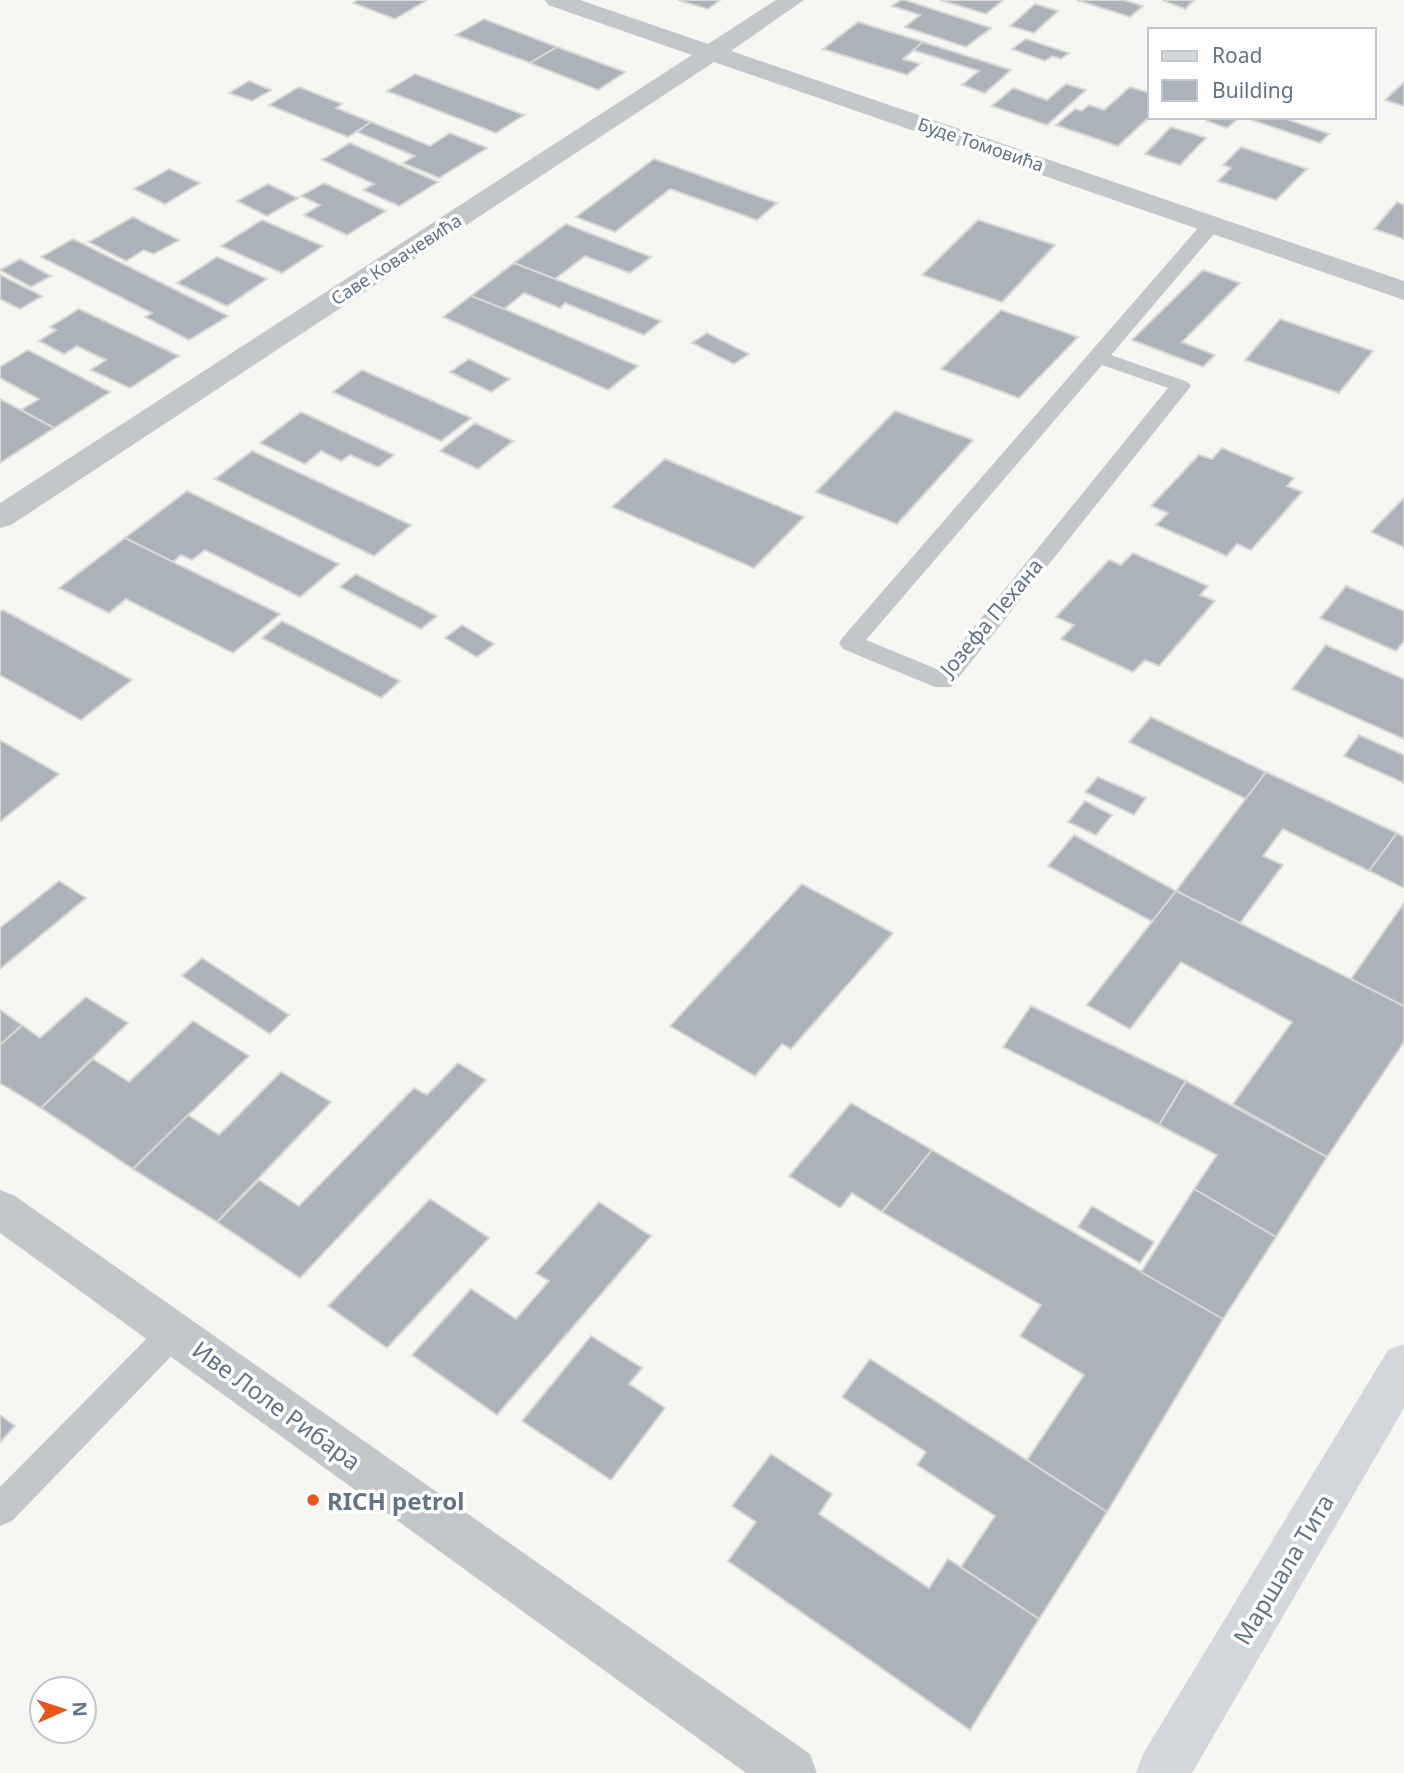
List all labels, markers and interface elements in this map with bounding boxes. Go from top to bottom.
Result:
legend [1148,28,1376,119]
text: Road [1212,41,1262,69]
text: Building [1212,76,1294,104]
street label: Буде Томовића [915,111,1047,177]
street label: Саве Ковачевића [326,208,466,310]
street label: Јозефа Пехана [932,552,1049,683]
street label: Иве Лоле Рибара [186,1333,368,1477]
place label: RICH petrol [327,1484,464,1517]
street label: Маршала Тита [1225,1488,1341,1650]
marker: RICH petrol [305,1492,321,1508]
north arrow [28,1675,98,1745]
text: N [67,1701,93,1718]

